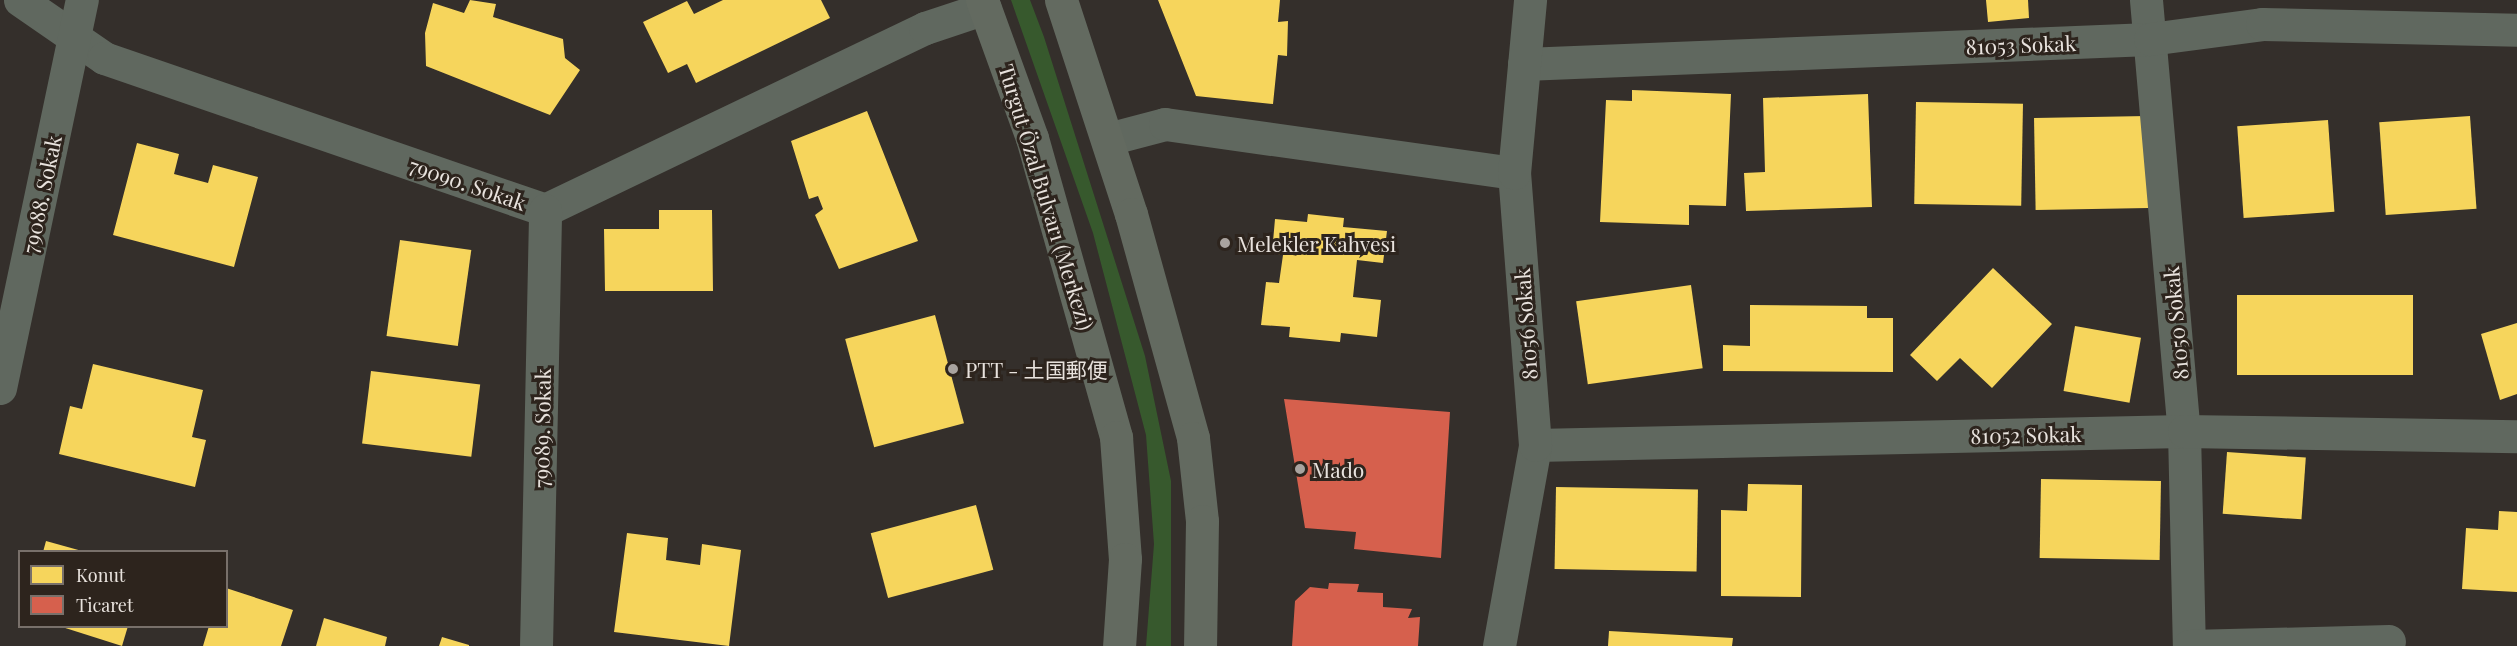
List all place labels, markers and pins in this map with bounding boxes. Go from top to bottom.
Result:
place label: Melekler Kahvesi [1237,230,1396,256]
marker: Melekler Kahvesi [1218,236,1232,250]
place label: PTT - 土国郵便 [965,356,1108,382]
marker: PTT - 土国郵便 [946,362,960,376]
place label: Mado [1312,456,1364,482]
marker: Mado [1293,462,1307,476]

